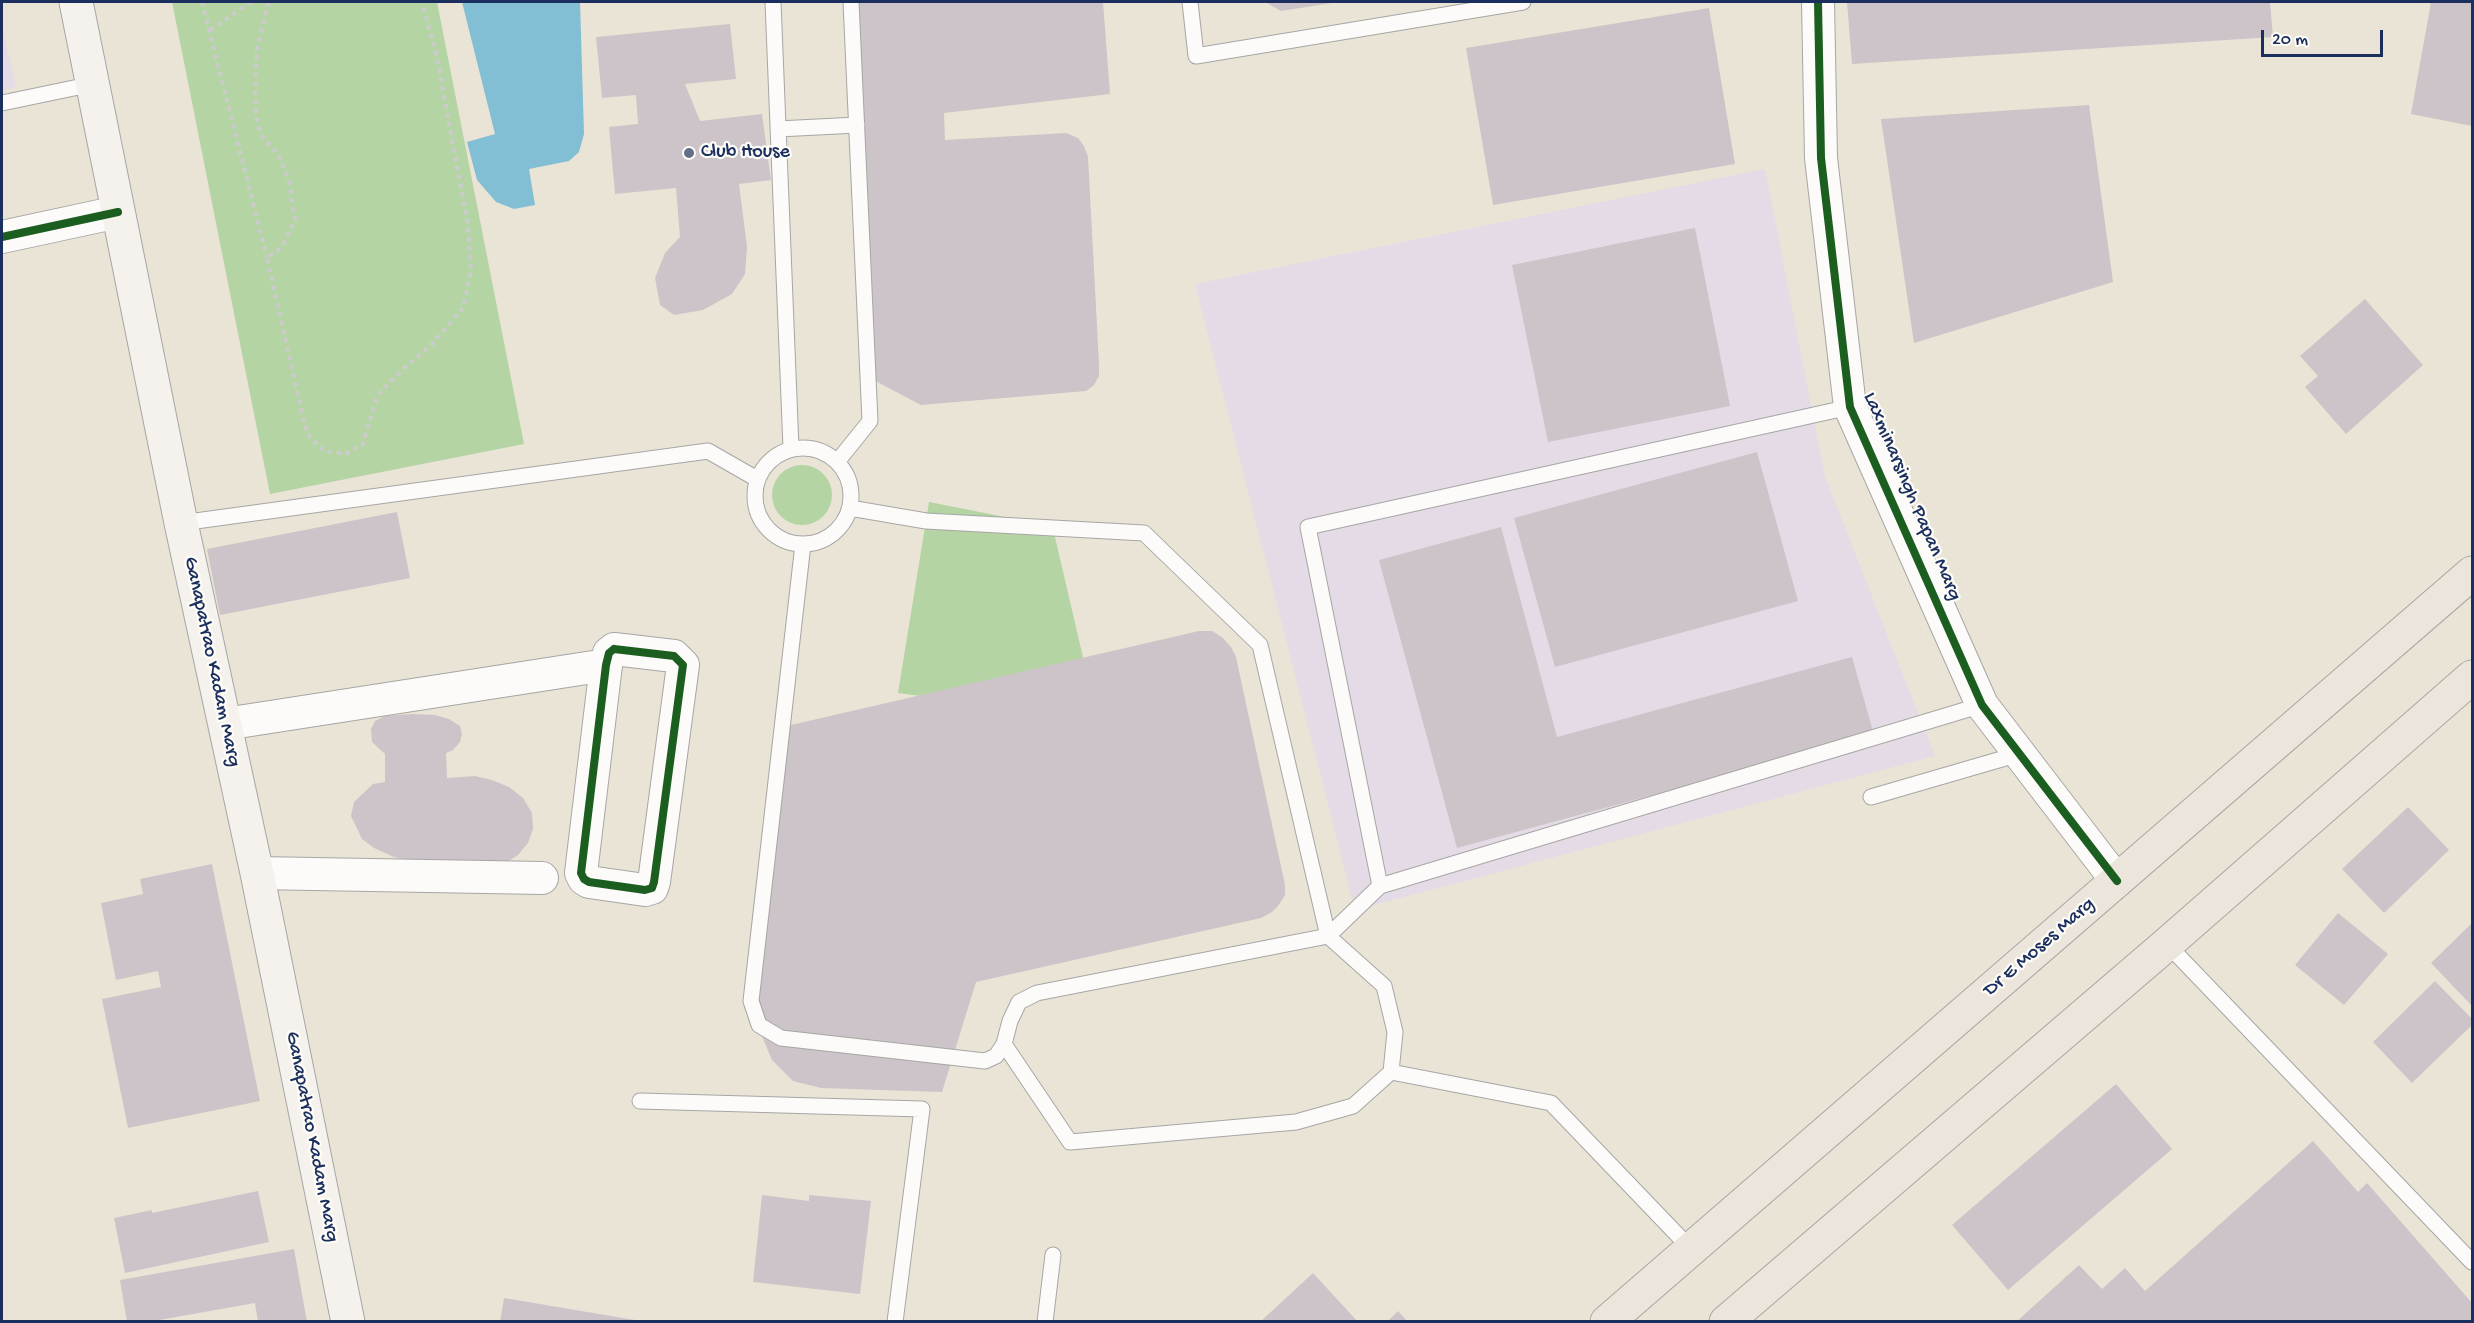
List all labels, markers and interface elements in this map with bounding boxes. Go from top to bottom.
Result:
scale bar [2264,18,2386,56]
text: 20 m [2272,30,2308,51]
place label: Club House [701,141,790,165]
marker: Club House [682,146,696,160]
street label: Laxminarsingh Papan Marg [1856,389,1966,605]
street label: Ganapatrao Kadam Marg [177,555,245,769]
street label: Dr E Moses Marg [1979,893,2101,1003]
street label: Ganapatrao Kadam Marg [279,1030,343,1244]

